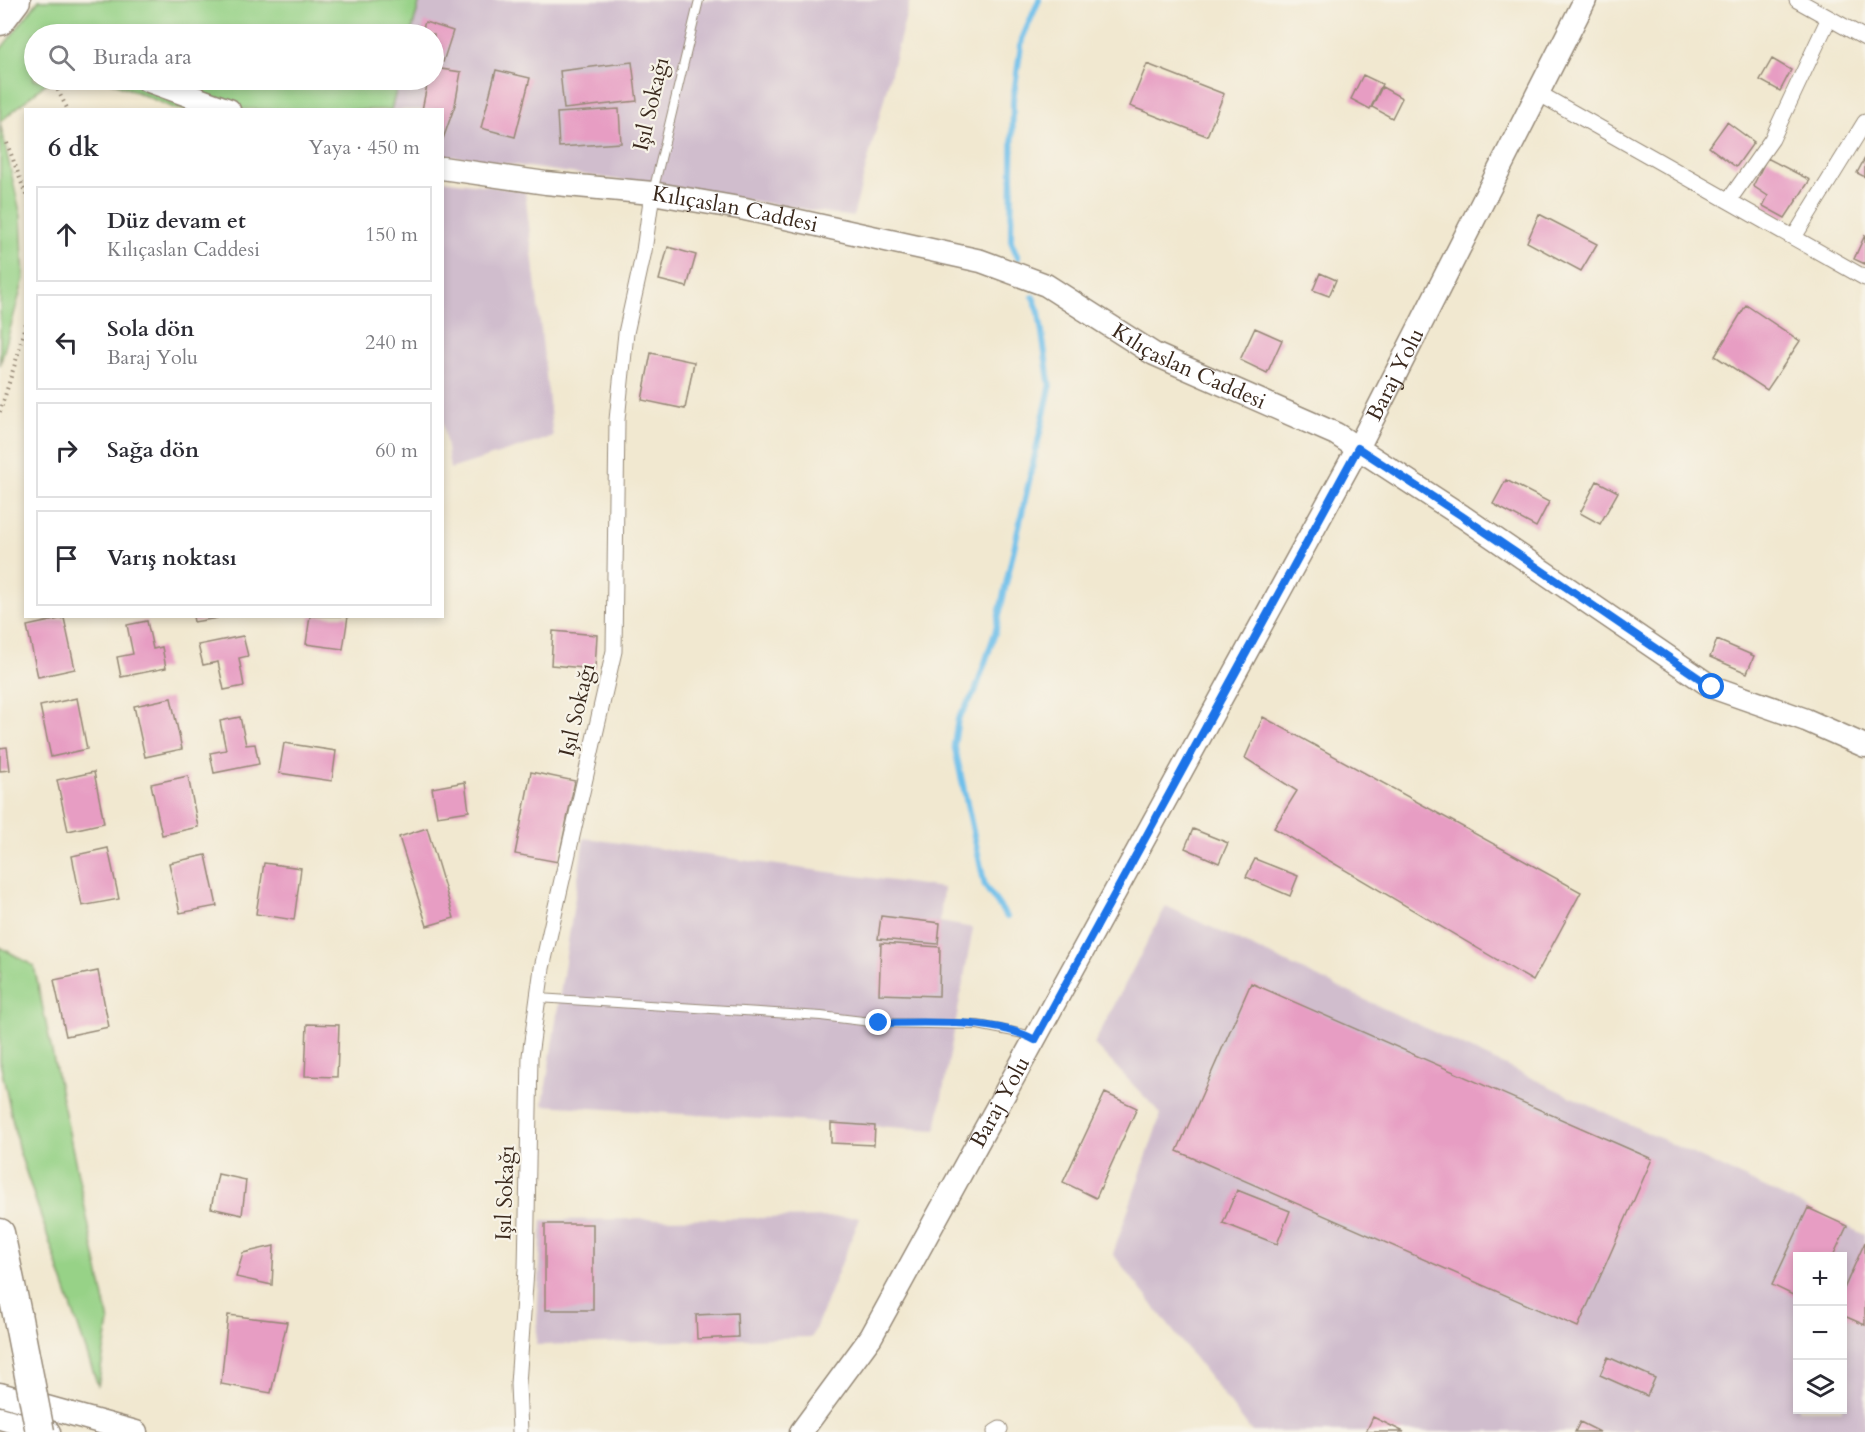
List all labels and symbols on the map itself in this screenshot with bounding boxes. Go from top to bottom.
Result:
street label: Işıl Sokağı [626,54,676,154]
street label: Kılıçaslan Caddesi [650,178,821,240]
street label: Kılıçaslan Caddesi [1106,316,1271,416]
street label: Baraj Yolu [1359,323,1431,426]
street label: Işıl Sokağı [552,660,602,760]
route start [1698,673,1724,699]
route end [865,1009,891,1035]
street label: Baraj Yolu [963,1051,1037,1153]
street label: Işıl Sokağı [488,1145,522,1241]

